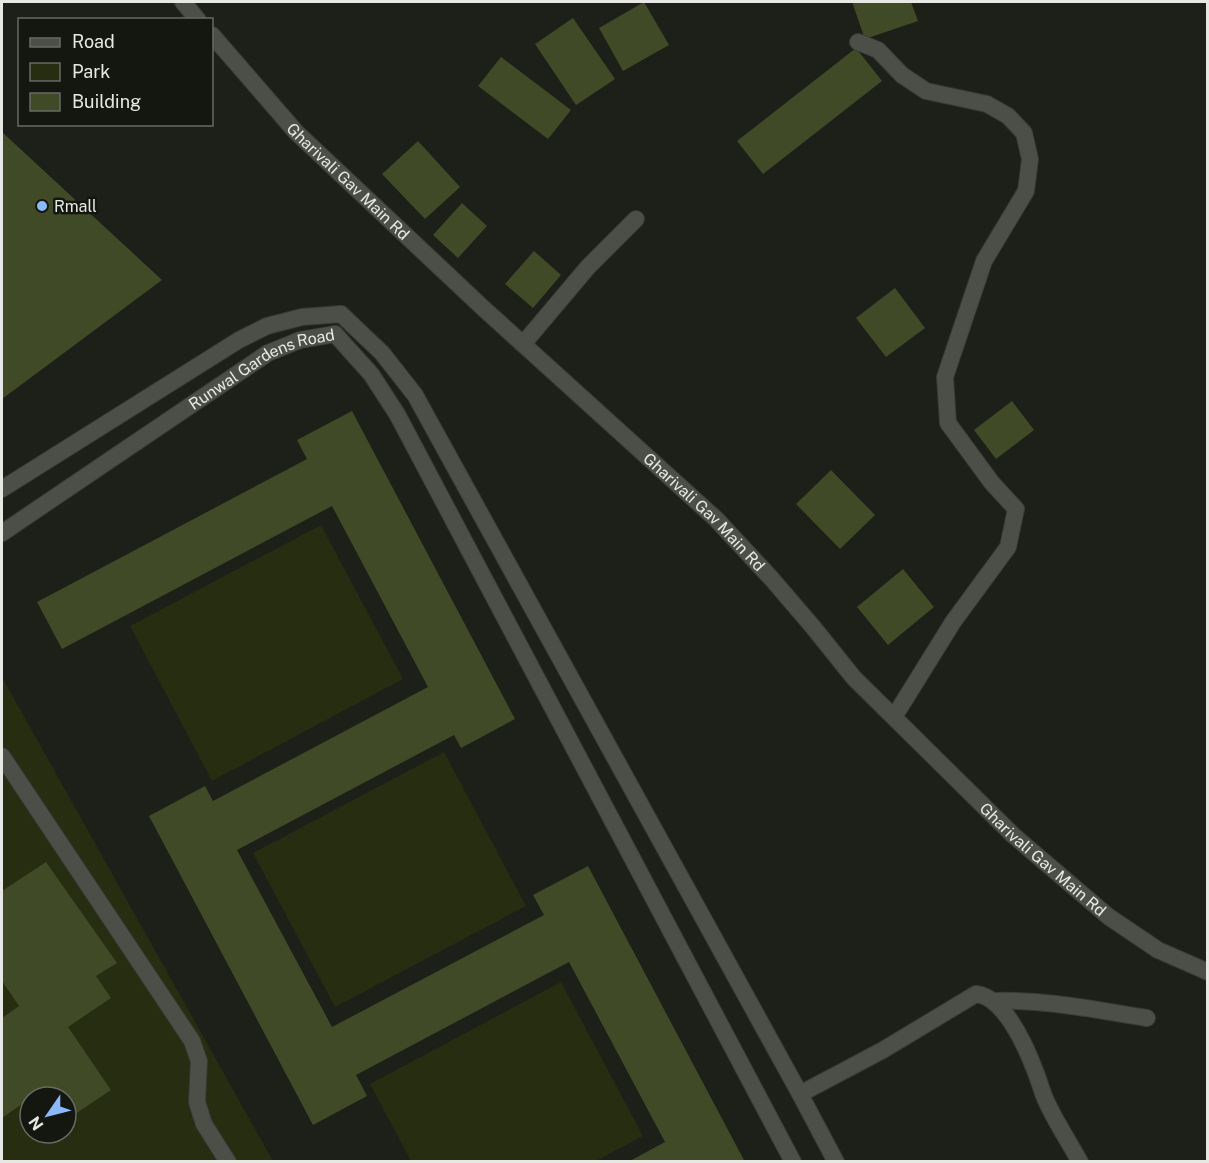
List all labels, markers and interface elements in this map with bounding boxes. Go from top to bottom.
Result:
legend [18,18,213,126]
text: Road [72,31,115,52]
text: Park [72,61,110,82]
text: Building [72,91,141,112]
street label: Gharivali Gav Main Rd [282,119,413,244]
place label: Rmall [54,197,97,216]
marker: Rmall [35,199,49,213]
street label: Runwal Gardens Road [185,325,336,414]
street label: Gharivali Gav Main Rd [639,449,769,575]
street label: Gharivali Gav Main Rd [976,799,1110,920]
north arrow [18,1085,78,1145]
text: N [25,1113,47,1134]

